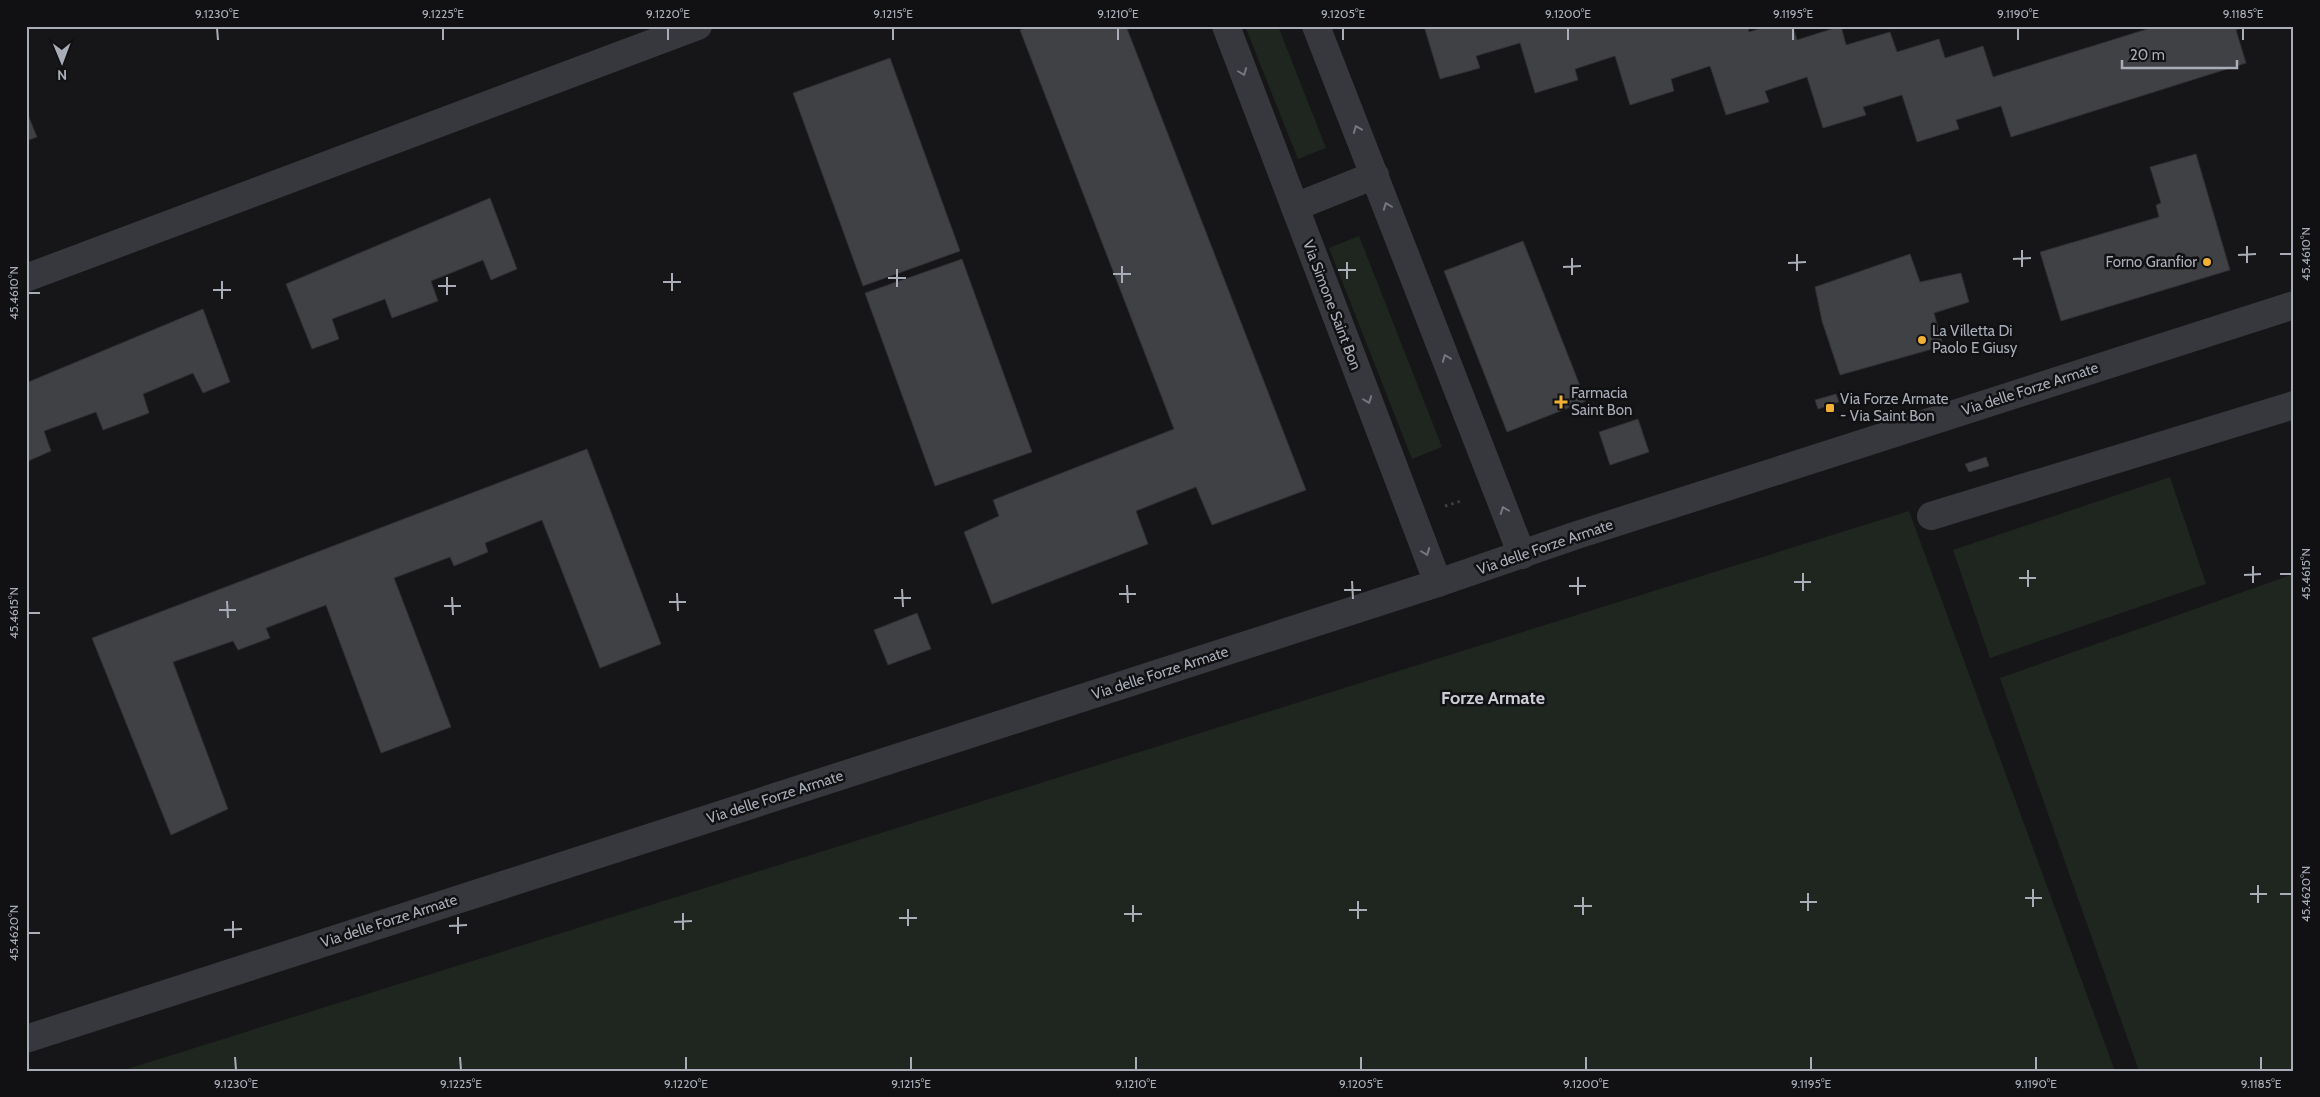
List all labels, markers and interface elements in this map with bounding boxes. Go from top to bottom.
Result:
text: 9.1230°E [195,6,239,21]
text: 9.1225°E [422,6,464,21]
text: 9.1220°E [646,6,690,21]
text: 9.1215°E [873,6,913,21]
text: 9.1210°E [1097,6,1139,21]
text: 9.1205°E [1321,6,1365,21]
text: 9.1200°E [1545,6,1591,21]
text: 9.1195°E [1773,6,1813,21]
text: 9.1190°E [1997,6,2039,21]
text: 9.1185°E [2223,6,2264,21]
north arrow [38,38,88,88]
scale bar [2122,38,2238,70]
text: 20 m [2130,46,2165,64]
text: N [57,66,67,84]
one-way arrow [1237,67,1247,76]
one-way arrow [1353,125,1363,134]
one-way arrow [1383,203,1393,211]
text: 45.4610°N [2298,227,2313,281]
street label: Via Simone Saint Bon [1299,238,1365,372]
place label: Forno Granfior [2106,253,2197,271]
marker: Forno Granfior [2201,256,2213,268]
text: 45.4610°N [6,266,21,320]
place label: La Villetta Di Paolo E Giusy [1932,322,2018,357]
marker: La Villetta Di Paolo E Giusy [1916,334,1928,346]
one-way arrow [1442,354,1452,363]
street label: Via delle Forze Armate [1959,358,2101,420]
place label: Farmacia Saint Bon [1571,384,1632,419]
place label: Via Forze Armate - Via Saint Bon [1840,390,1949,425]
one-way arrow [1362,395,1372,404]
marker: Farmacia Saint Bon [1555,396,1567,408]
marker: Via Forze Armate - Via Saint Bon [1824,402,1836,414]
one-way arrow [1500,506,1510,514]
street label: Via delle Forze Armate [1475,515,1616,579]
one-way arrow [1420,547,1430,556]
text: 45.4615°N [2298,548,2313,600]
text: 45.4615°N [6,587,21,639]
street label: Via delle Forze Armate [1089,642,1231,704]
district label: Forze Armate [1441,687,1545,709]
street label: Via delle Forze Armate [704,766,846,828]
text: 45.4620°N [2298,866,2313,922]
street label: Via delle Forze Armate [318,890,460,952]
text: 45.4620°N [6,905,21,961]
text: 9.1230°E [214,1076,258,1091]
text: 9.1225°E [440,1076,482,1091]
text: 9.1220°E [664,1076,708,1091]
text: 9.1215°E [891,1076,931,1091]
text: 9.1210°E [1115,1076,1157,1091]
text: 9.1205°E [1339,1076,1383,1091]
text: 9.1200°E [1563,1076,1609,1091]
text: 9.1195°E [1791,1076,1831,1091]
text: 9.1190°E [2015,1076,2057,1091]
text: 9.1185°E [2241,1076,2282,1091]

